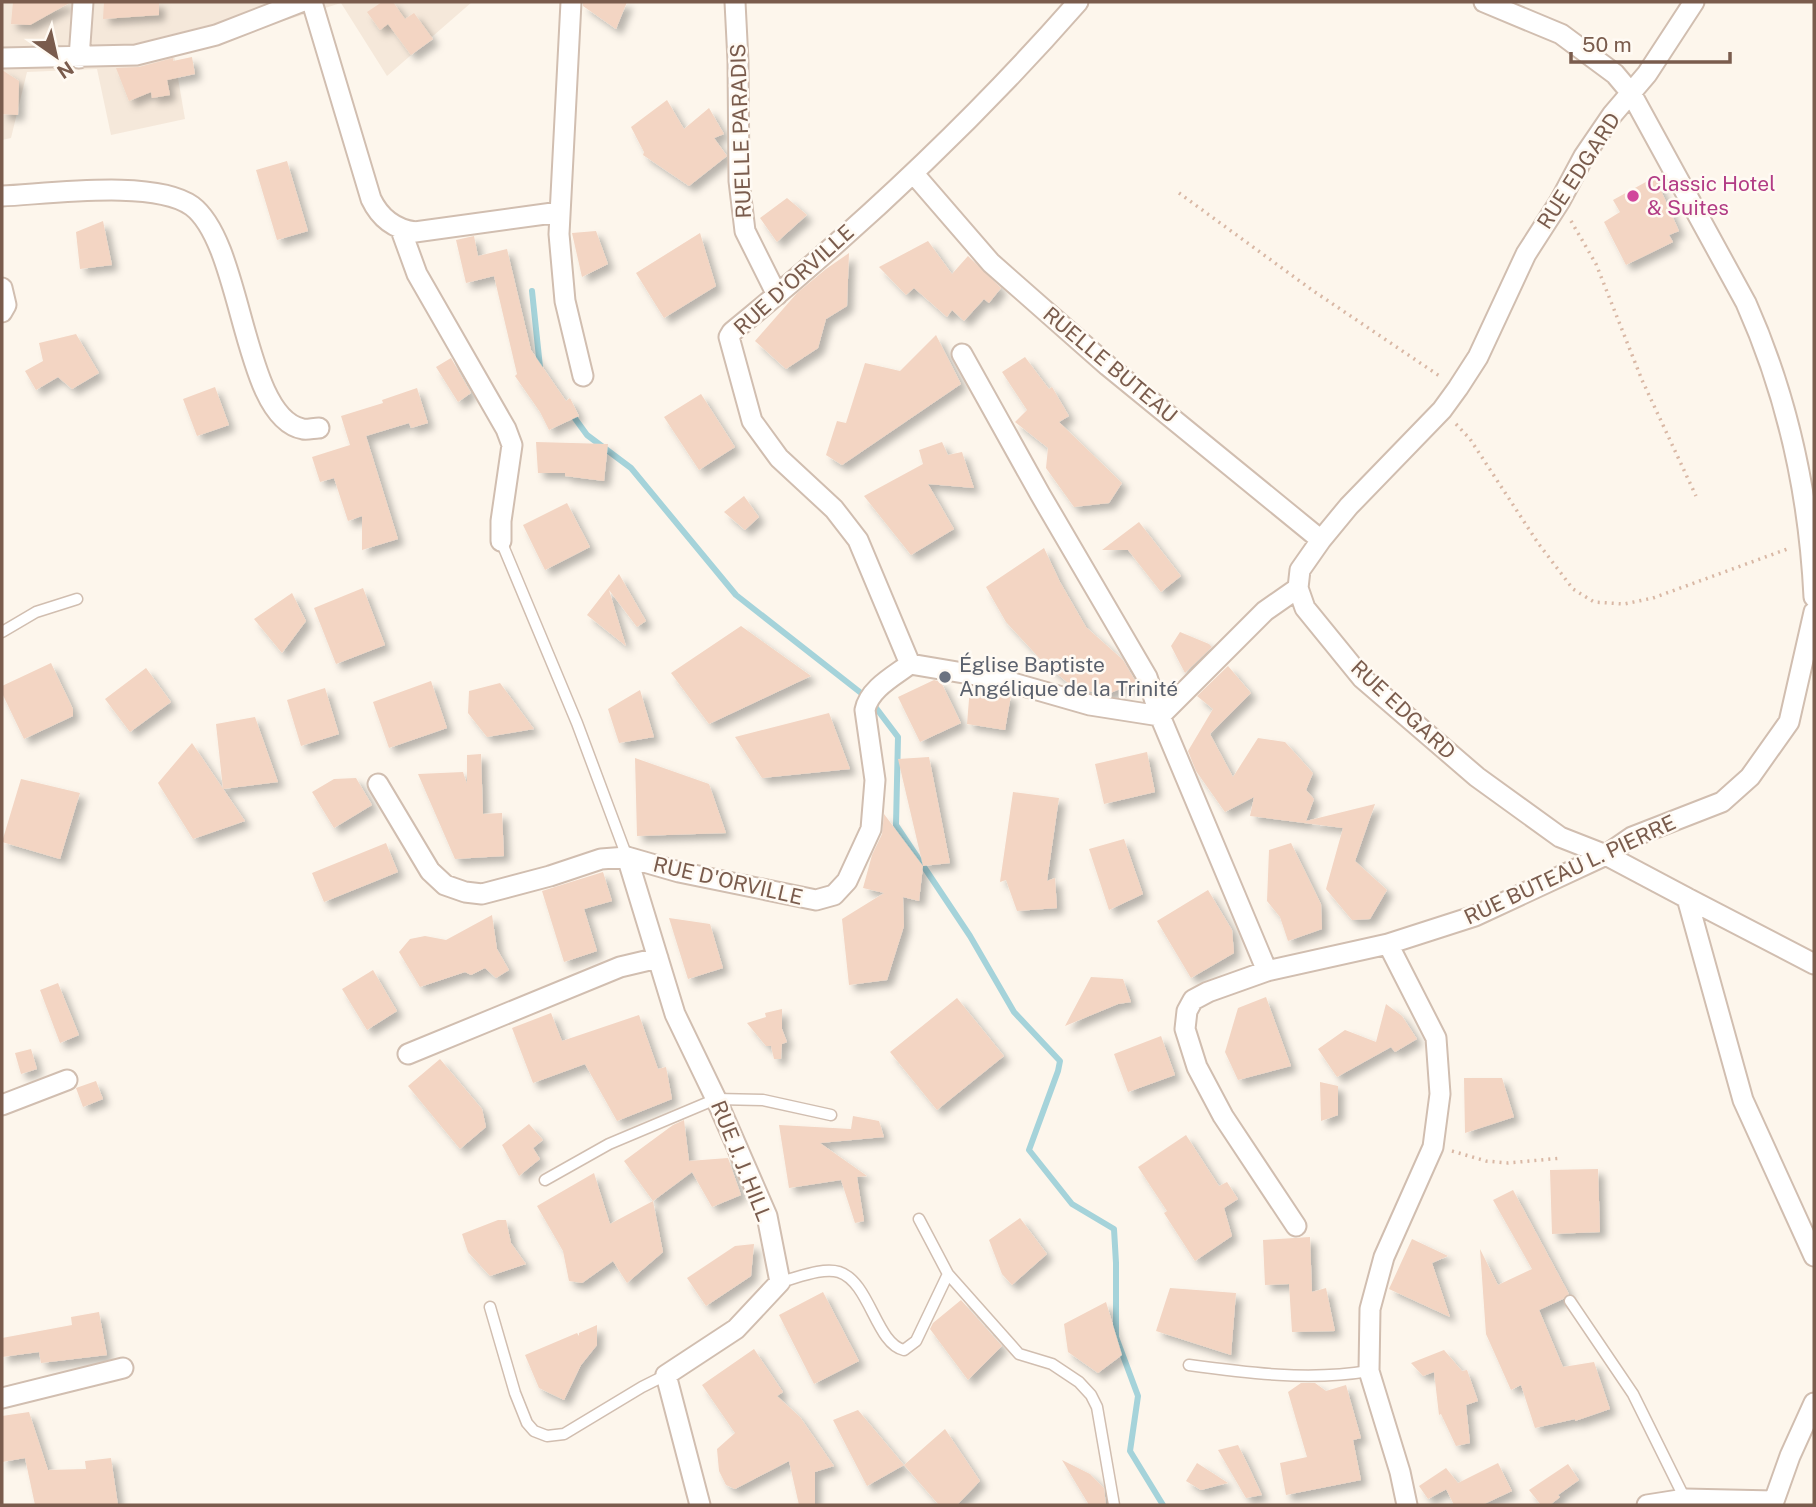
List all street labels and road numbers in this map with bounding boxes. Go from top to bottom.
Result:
street label: RUELLE PARADIS [725,43,756,219]
street label: RUE EDGARD [1532,108,1625,234]
street label: RUE D'ORVILLE [729,219,859,340]
street label: RUELLE BUTEAU [1038,301,1182,428]
street label: RUE EDGARD [1346,655,1461,764]
street label: RUE BUTEAU L. PIERRE [1460,809,1680,930]
street label: RUE D'ORVILLE [651,851,805,910]
street label: RUE J. J. HILL [706,1097,777,1225]

